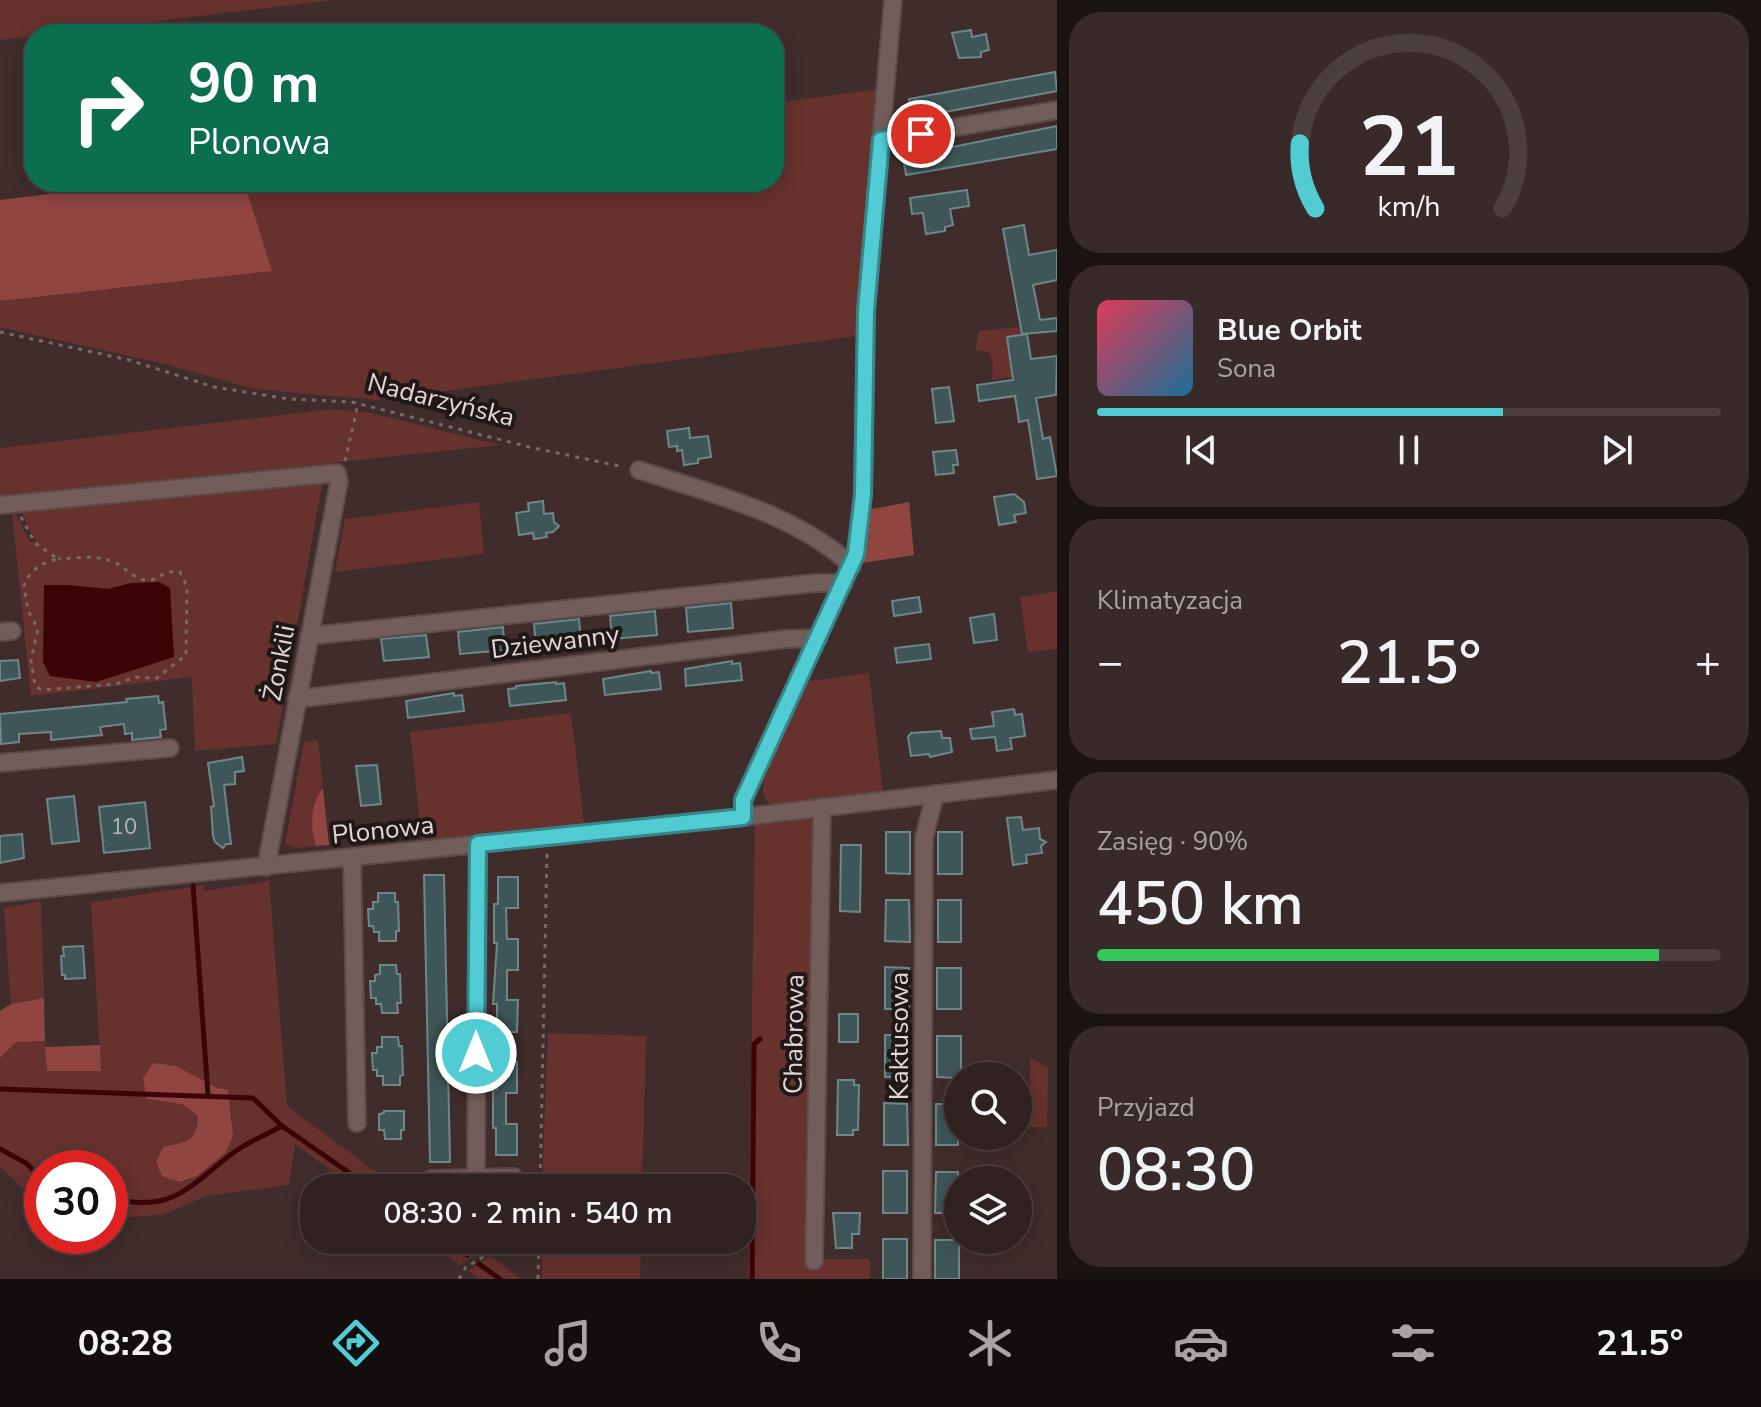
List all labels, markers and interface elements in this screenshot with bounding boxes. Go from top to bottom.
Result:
text: 90 m [188,45,319,122]
icon: right [56,56,160,160]
text: 21 [1359,90,1459,203]
pin [887,100,955,168]
icon: arrive [899,112,943,156]
text: Plonowa [188,118,330,167]
text: km/h [1378,187,1440,226]
text: Blue Orbit [1217,310,1361,351]
text: Sona [1217,351,1276,386]
street label: Nadarzyńska [364,365,518,435]
icon: previous [1179,428,1223,472]
icon: pause [1387,428,1431,472]
icon: next [1595,428,1639,472]
text: Klimatyzacja [1097,583,1243,618]
street label: Dziewanny [489,617,622,667]
street label: Żonkili [254,622,304,704]
text: 21.5° [1337,622,1481,704]
text: − [1097,633,1123,693]
text: + [1695,633,1721,693]
street label: Plonowa [330,807,436,853]
house number: 10 [111,812,137,842]
text: Zasięg · 90% [1097,824,1248,859]
text: 450 km [1097,863,1304,945]
street label: Kaktusowa [882,972,917,1100]
street label: Chabrowa [775,974,813,1094]
position arrow [434,1011,518,1095]
map controls [944,1062,1032,1254]
button: search [944,1062,1032,1150]
text: Przyjazd [1097,1090,1195,1125]
text: 08:30 [1097,1129,1255,1211]
speed limit sign: 30 [24,1150,128,1254]
button: layers [944,1166,1032,1254]
text: 08:30 · 2 min · 540 m [383,1193,673,1234]
icon: directions [328,1315,384,1371]
icon: music [540,1315,596,1371]
icon: phone [751,1315,807,1371]
icon: climate [962,1315,1018,1371]
icon: car [1173,1315,1229,1371]
icon: filters [1385,1315,1441,1371]
text: 08:28 [78,1319,173,1368]
text: 21.5° [1596,1319,1683,1368]

